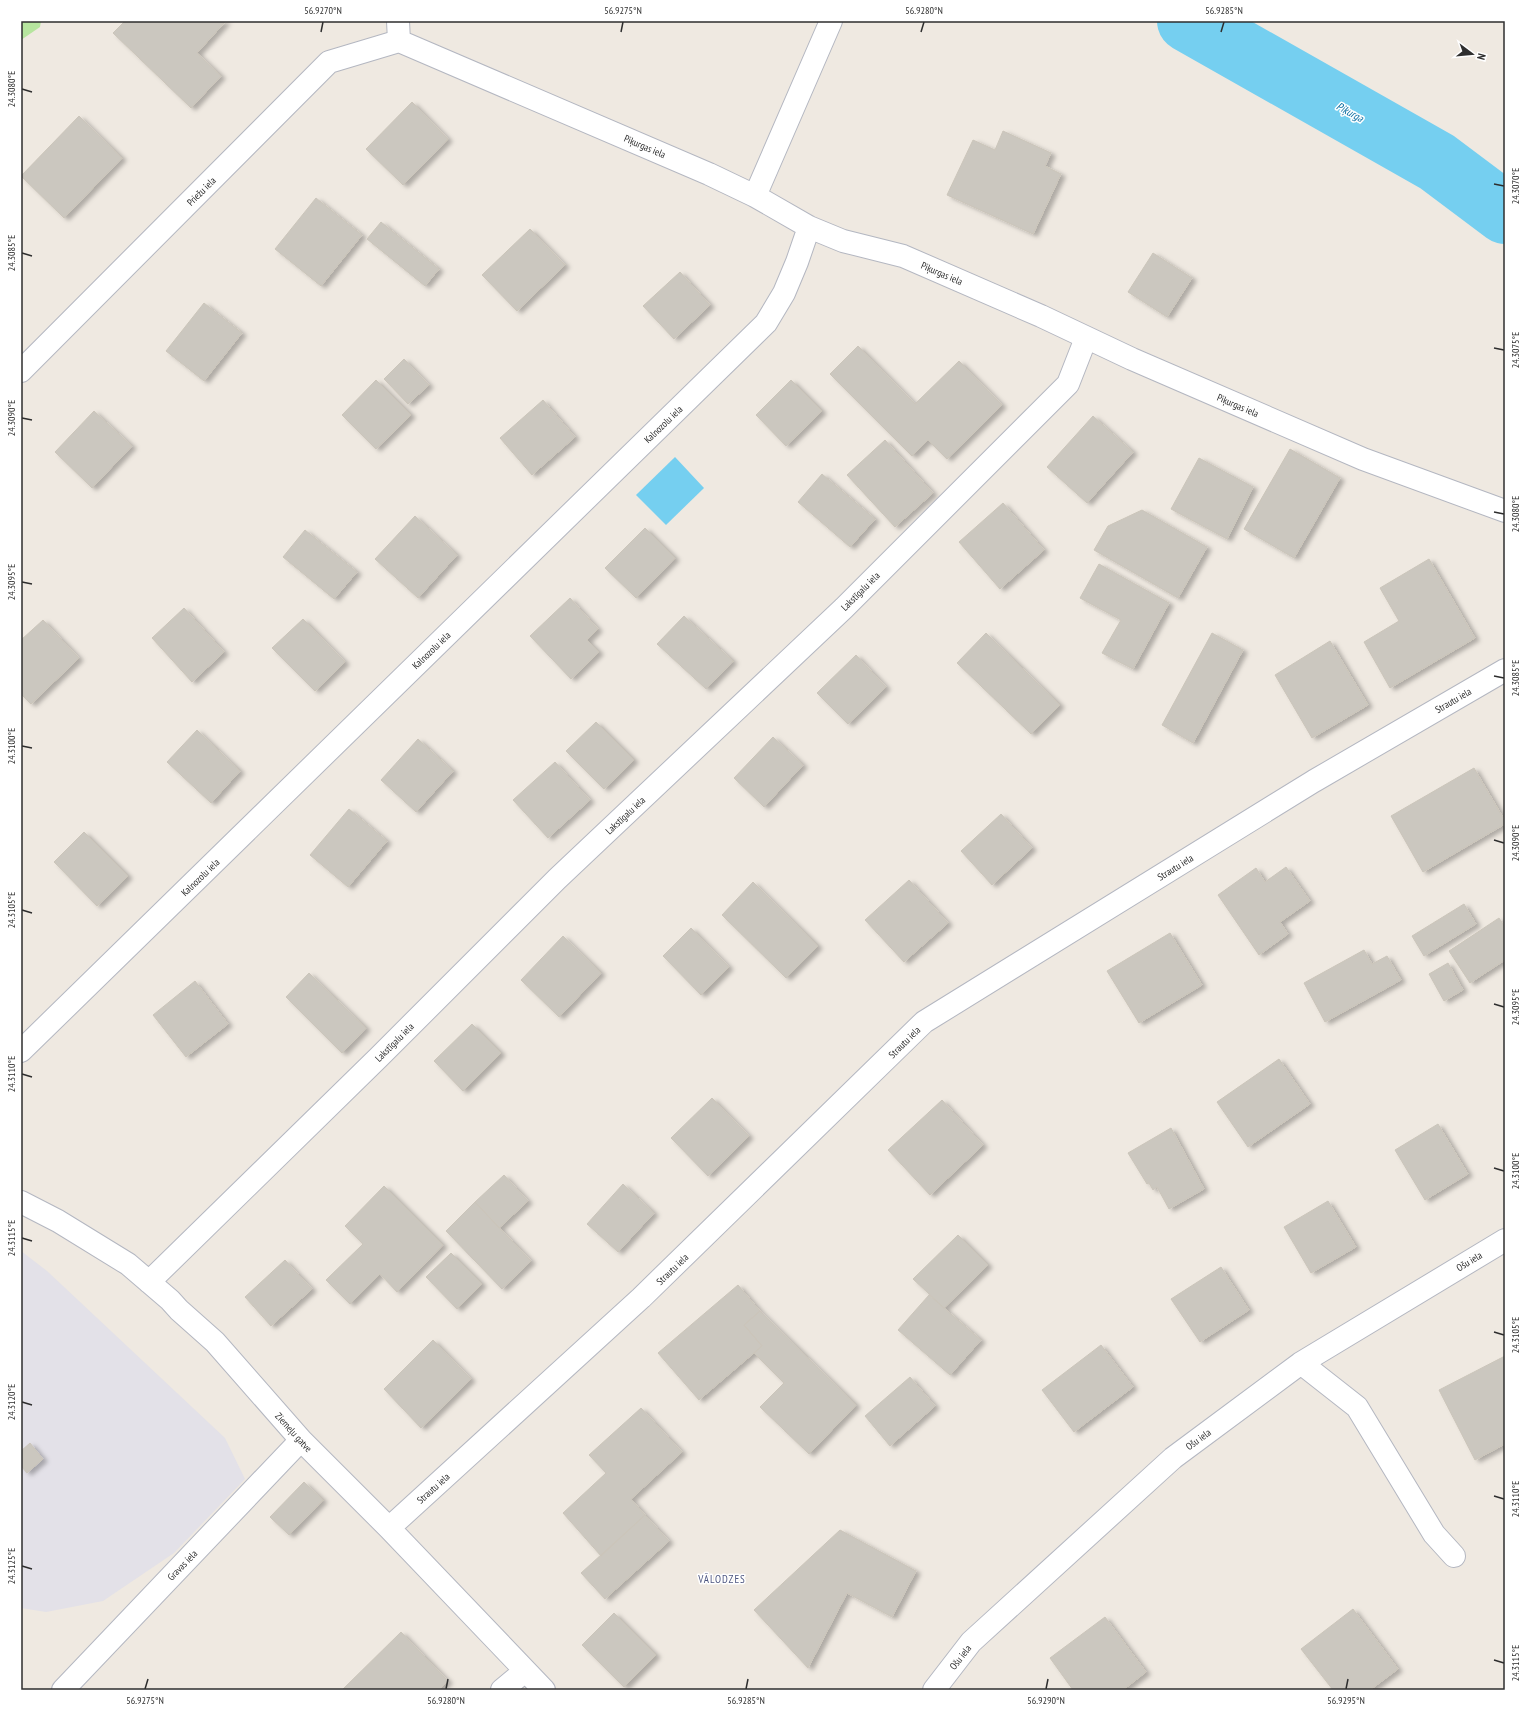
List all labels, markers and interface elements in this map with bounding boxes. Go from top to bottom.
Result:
text: 56.9270°N [304,4,342,17]
text: 56.9275°N [604,4,642,17]
text: 56.9280°N [905,4,943,17]
text: 56.9285°N [1205,4,1243,17]
north arrow [1452,34,1492,74]
text: N [1474,52,1489,62]
text: 24.3080°E [5,71,18,107]
water label: Piķurga [1334,99,1366,125]
street label: Piķurgas iela [622,132,668,161]
text: 24.3070°E [1509,168,1522,204]
street label: Priežu iela [184,174,219,209]
text: 24.3085°E [5,235,18,271]
street label: Piķurgas iela [919,259,965,288]
text: 24.3075°E [1509,332,1522,368]
street label: Piķurgas iela [1215,391,1261,420]
text: 24.3090°E [5,400,18,436]
street label: Kalnozolu iela [641,403,685,446]
text: 24.3080°E [1509,496,1522,532]
text: 24.3095°E [5,564,18,600]
street label: Lakstīgalu iela [838,569,883,614]
street label: Kalnozolu iela [409,629,453,672]
text: 24.3085°E [1509,660,1522,696]
street label: Strautu iela [1433,685,1474,716]
text: 24.3100°E [5,728,18,764]
street label: Lakstīgalu iela [603,794,648,837]
text: 24.3090°E [1509,825,1522,861]
street label: Strautu iela [1155,851,1196,884]
street label: Kalnozolu iela [178,856,222,899]
text: 24.3105°E [5,892,18,928]
text: 24.3095°E [1509,989,1522,1025]
street label: Lakstīgalu iela [372,1020,417,1065]
street label: Strautu iela [886,1024,923,1061]
text: 24.3110°E [5,1056,18,1092]
text: 24.3100°E [1509,1153,1522,1189]
text: 24.3115°E [5,1220,18,1256]
street label: Ošu iela [1454,1249,1485,1274]
street label: Strautu iela [653,1251,691,1288]
text: 24.3105°E [1509,1317,1522,1353]
text: 24.3120°E [5,1384,18,1420]
street label: Ziemeļu gatve [272,1410,315,1455]
street label: Ošu iela [1183,1426,1213,1453]
street label: Strautu iela [414,1470,453,1507]
text: 24.3110°E [1509,1481,1522,1517]
street label: Gravas iela [165,1547,200,1583]
text: 24.3125°E [5,1548,18,1584]
district label: VĀLODZES [697,1572,746,1586]
street label: Ošu iela [947,1642,974,1672]
text: 24.3115°E [1509,1645,1522,1681]
text: 56.9275°N [126,1694,164,1707]
text: 56.9280°N [427,1694,465,1707]
text: 56.9285°N [727,1694,765,1707]
text: 56.9290°N [1027,1694,1065,1707]
text: 56.9295°N [1327,1694,1365,1707]

